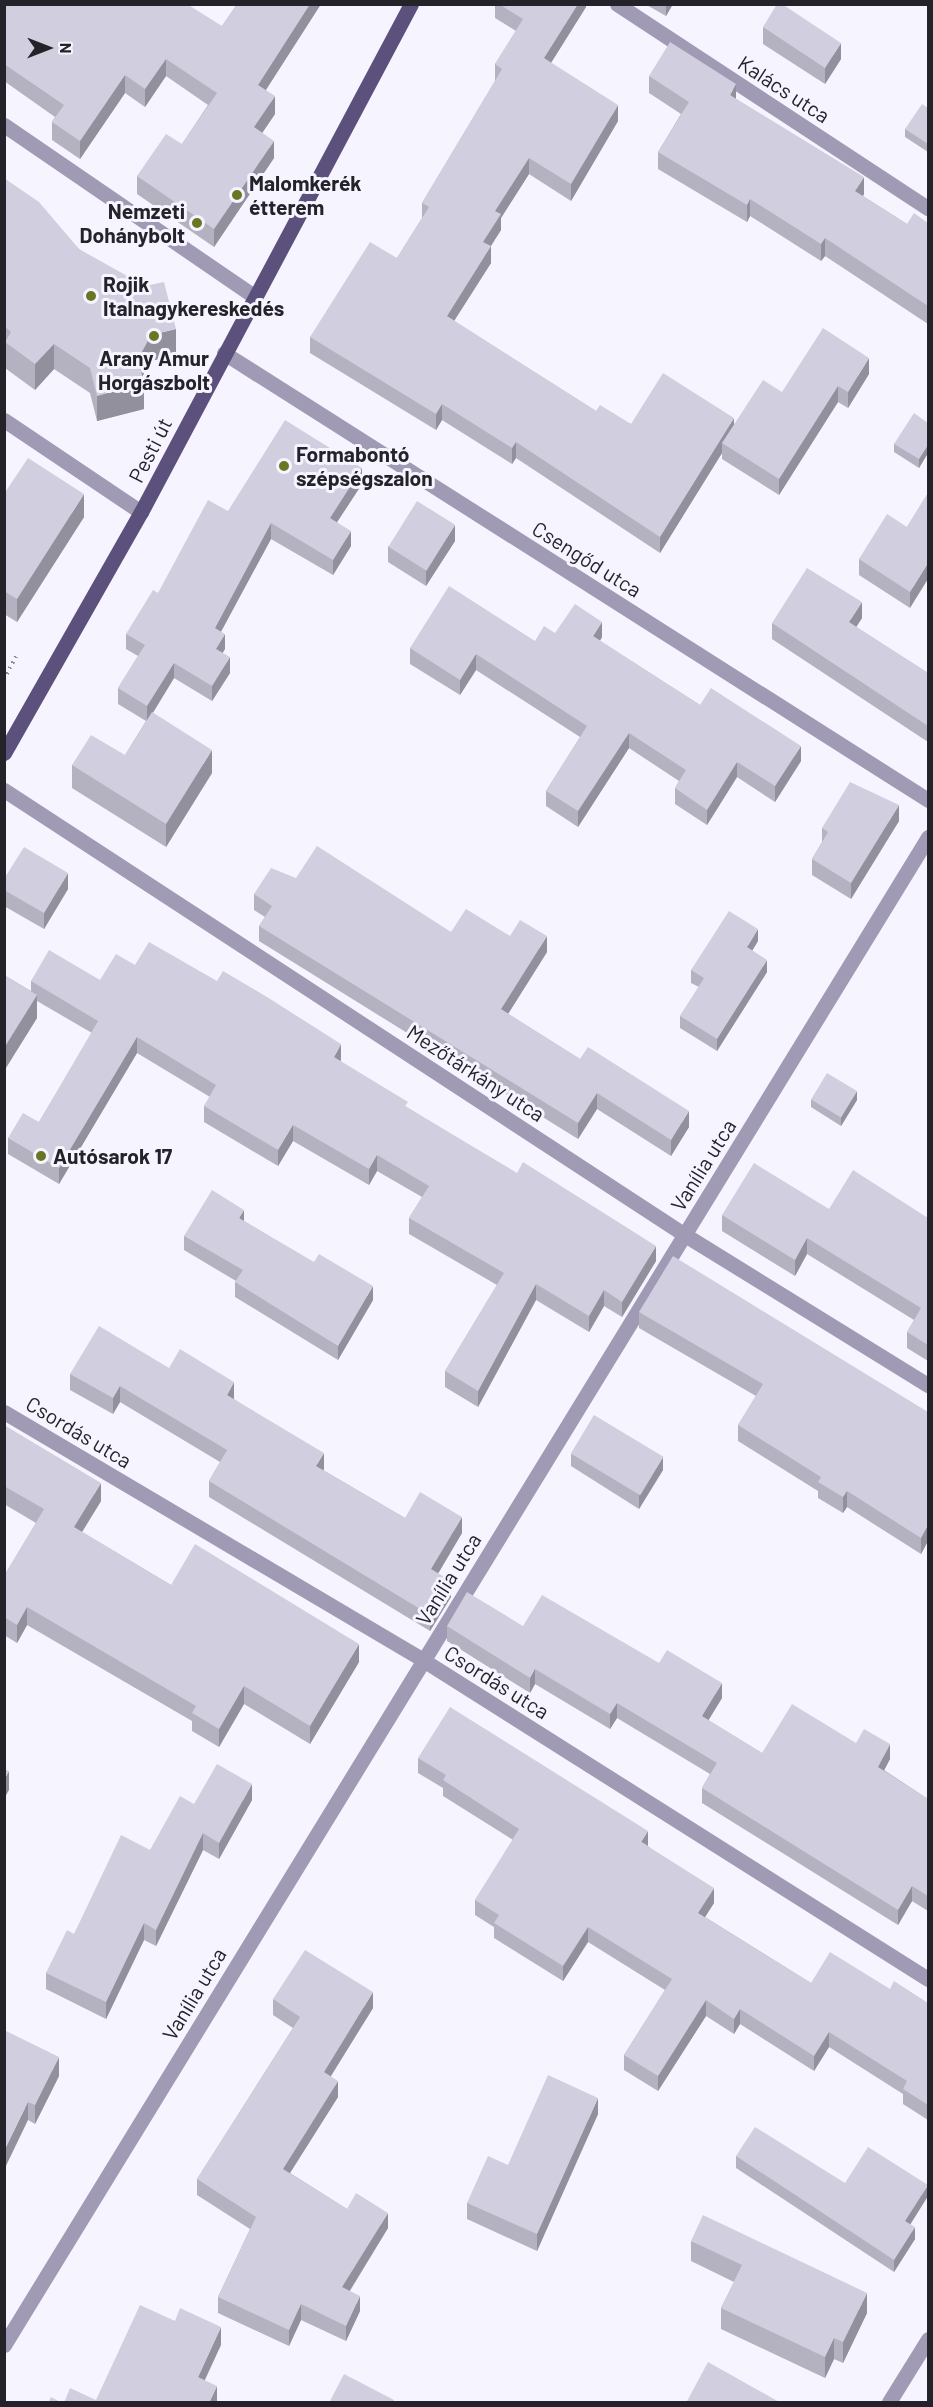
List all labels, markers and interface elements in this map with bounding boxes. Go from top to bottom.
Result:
north arrow [18,18,78,78]
text: N [57,43,76,53]
street label: Kalács utca [733,50,835,128]
place label: Malomkerék étterem [249,170,362,220]
marker: Malomkerék étterem [230,188,244,202]
place label: Nemzeti Dohánybolt [80,198,185,248]
marker: Nemzeti Dohánybolt [190,216,204,230]
place label: Rojik Italnagykereskedés [103,271,284,321]
marker: Rojik Italnagykereskedés [84,289,98,303]
marker: Arany Amur Horgászbolt [147,329,161,343]
place label: Arany Amur Horgászbolt [98,345,210,395]
street label: Pesti út [123,413,177,487]
place label: Formabontó szépségszalon [296,441,433,491]
marker: Formabontó szépségszalon [277,459,291,473]
street label: Csengőd utca [528,516,646,602]
street label: Mezőtárkány utca [402,1019,550,1127]
street label: Vanília utca [665,1115,741,1215]
place label: Autósarok 17 [53,1143,172,1169]
marker: Autósarok 17 [34,1149,48,1163]
street label: Csordás utca [22,1391,136,1473]
street label: Vanília utca [410,1529,486,1629]
street label: Csordás utca [440,1640,554,1724]
street label: Vanília utca [157,1943,231,2045]

